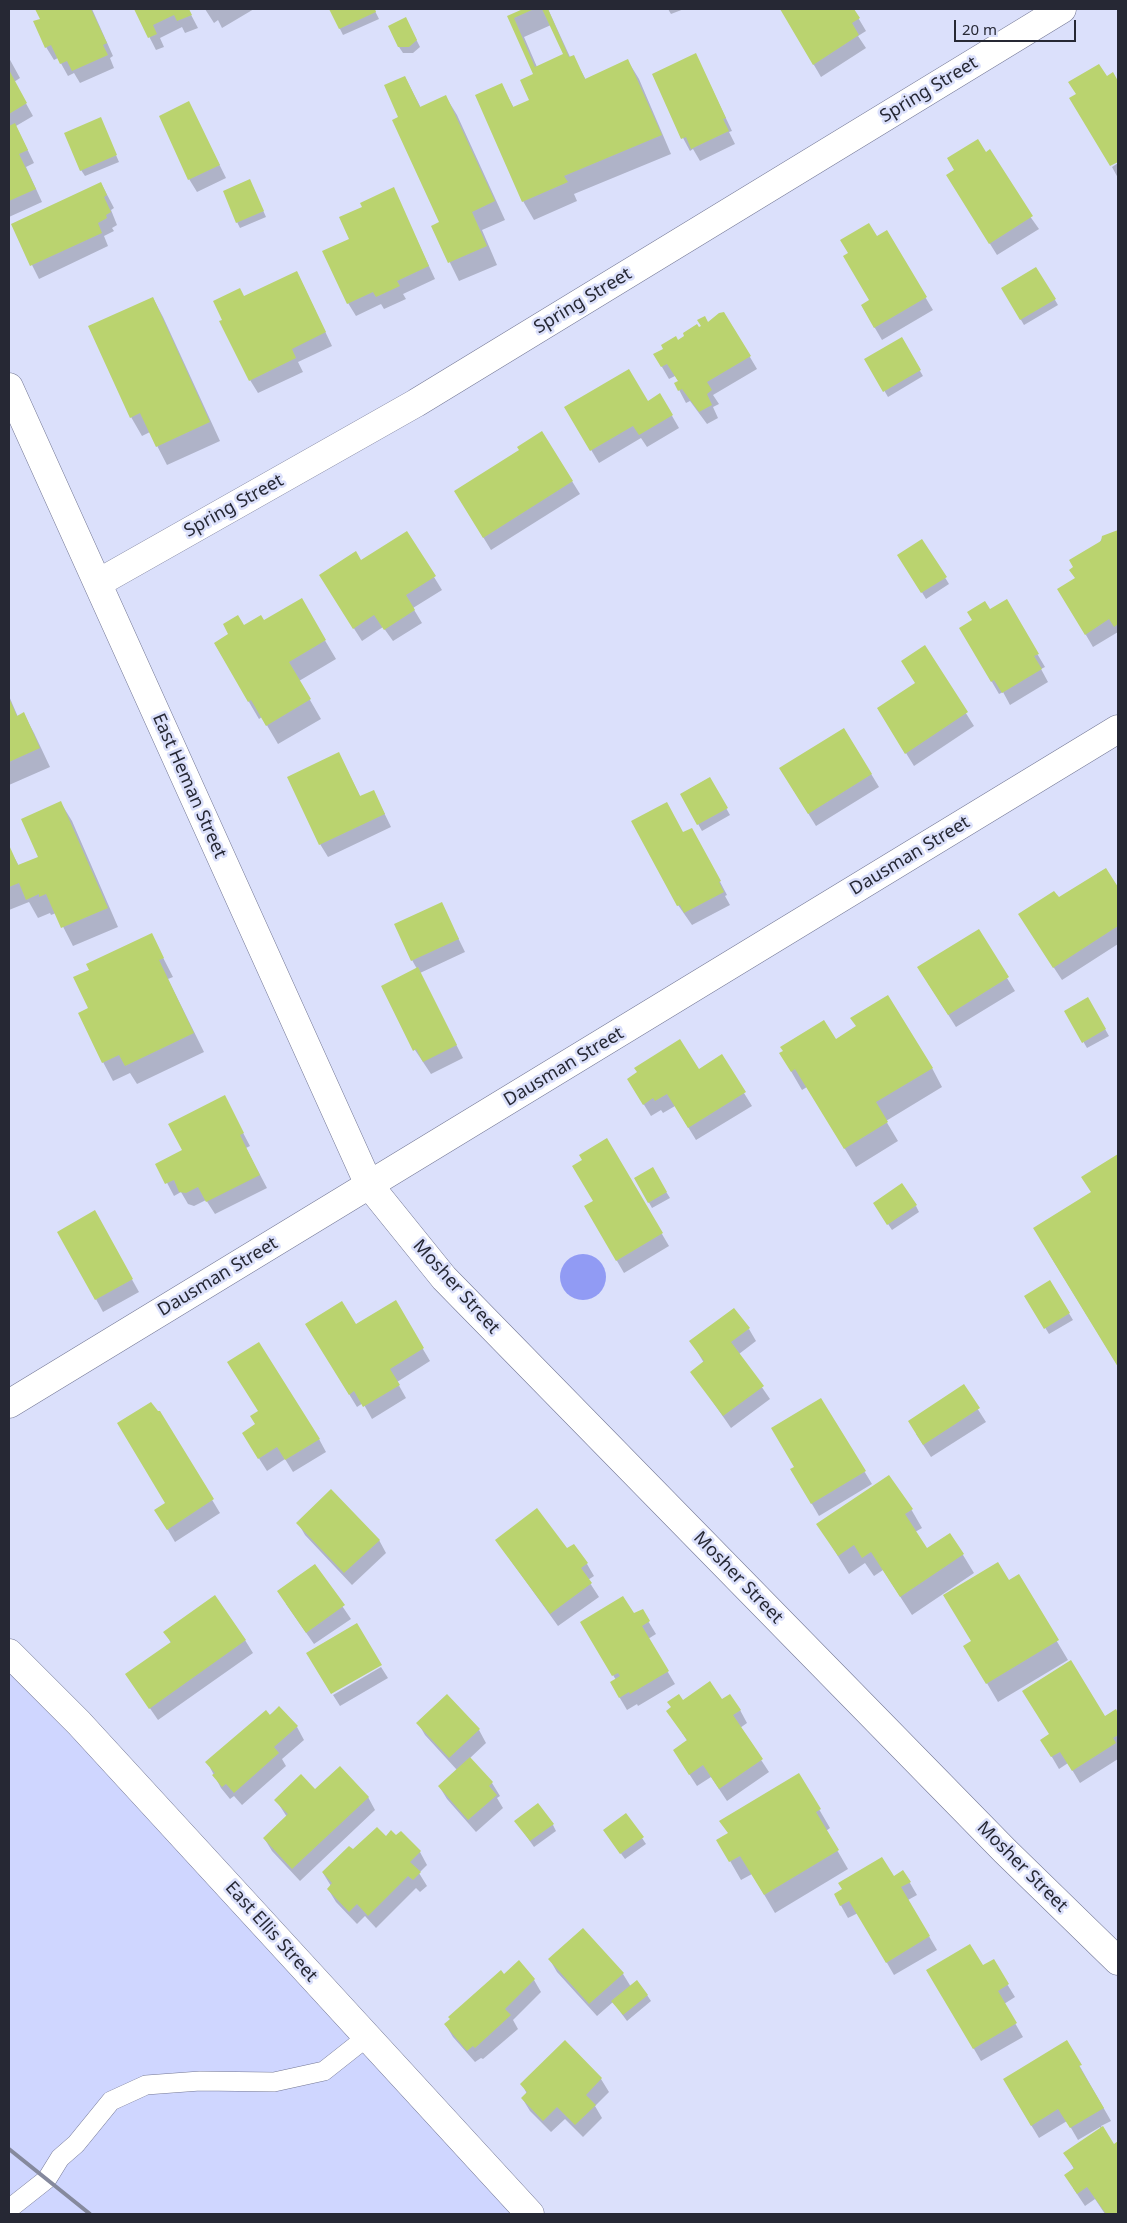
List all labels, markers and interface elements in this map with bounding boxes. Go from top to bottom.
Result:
scale bar [957,10,1080,42]
text: 20 m [962,19,997,39]
street label: Spring Street [876,52,982,128]
street label: Spring Street [530,263,636,339]
street label: Spring Street [181,470,287,542]
street label: East Heman Street [147,710,231,862]
street label: Dausman Street [846,812,974,900]
street label: Dausman Street [500,1023,628,1111]
street label: Dausman Street [154,1233,282,1321]
street label: Mosher Street [408,1235,504,1339]
street label: Mosher Street [689,1528,787,1628]
street label: Mosher Street [972,1817,1072,1917]
street label: East Ellis Street [220,1877,322,1987]

